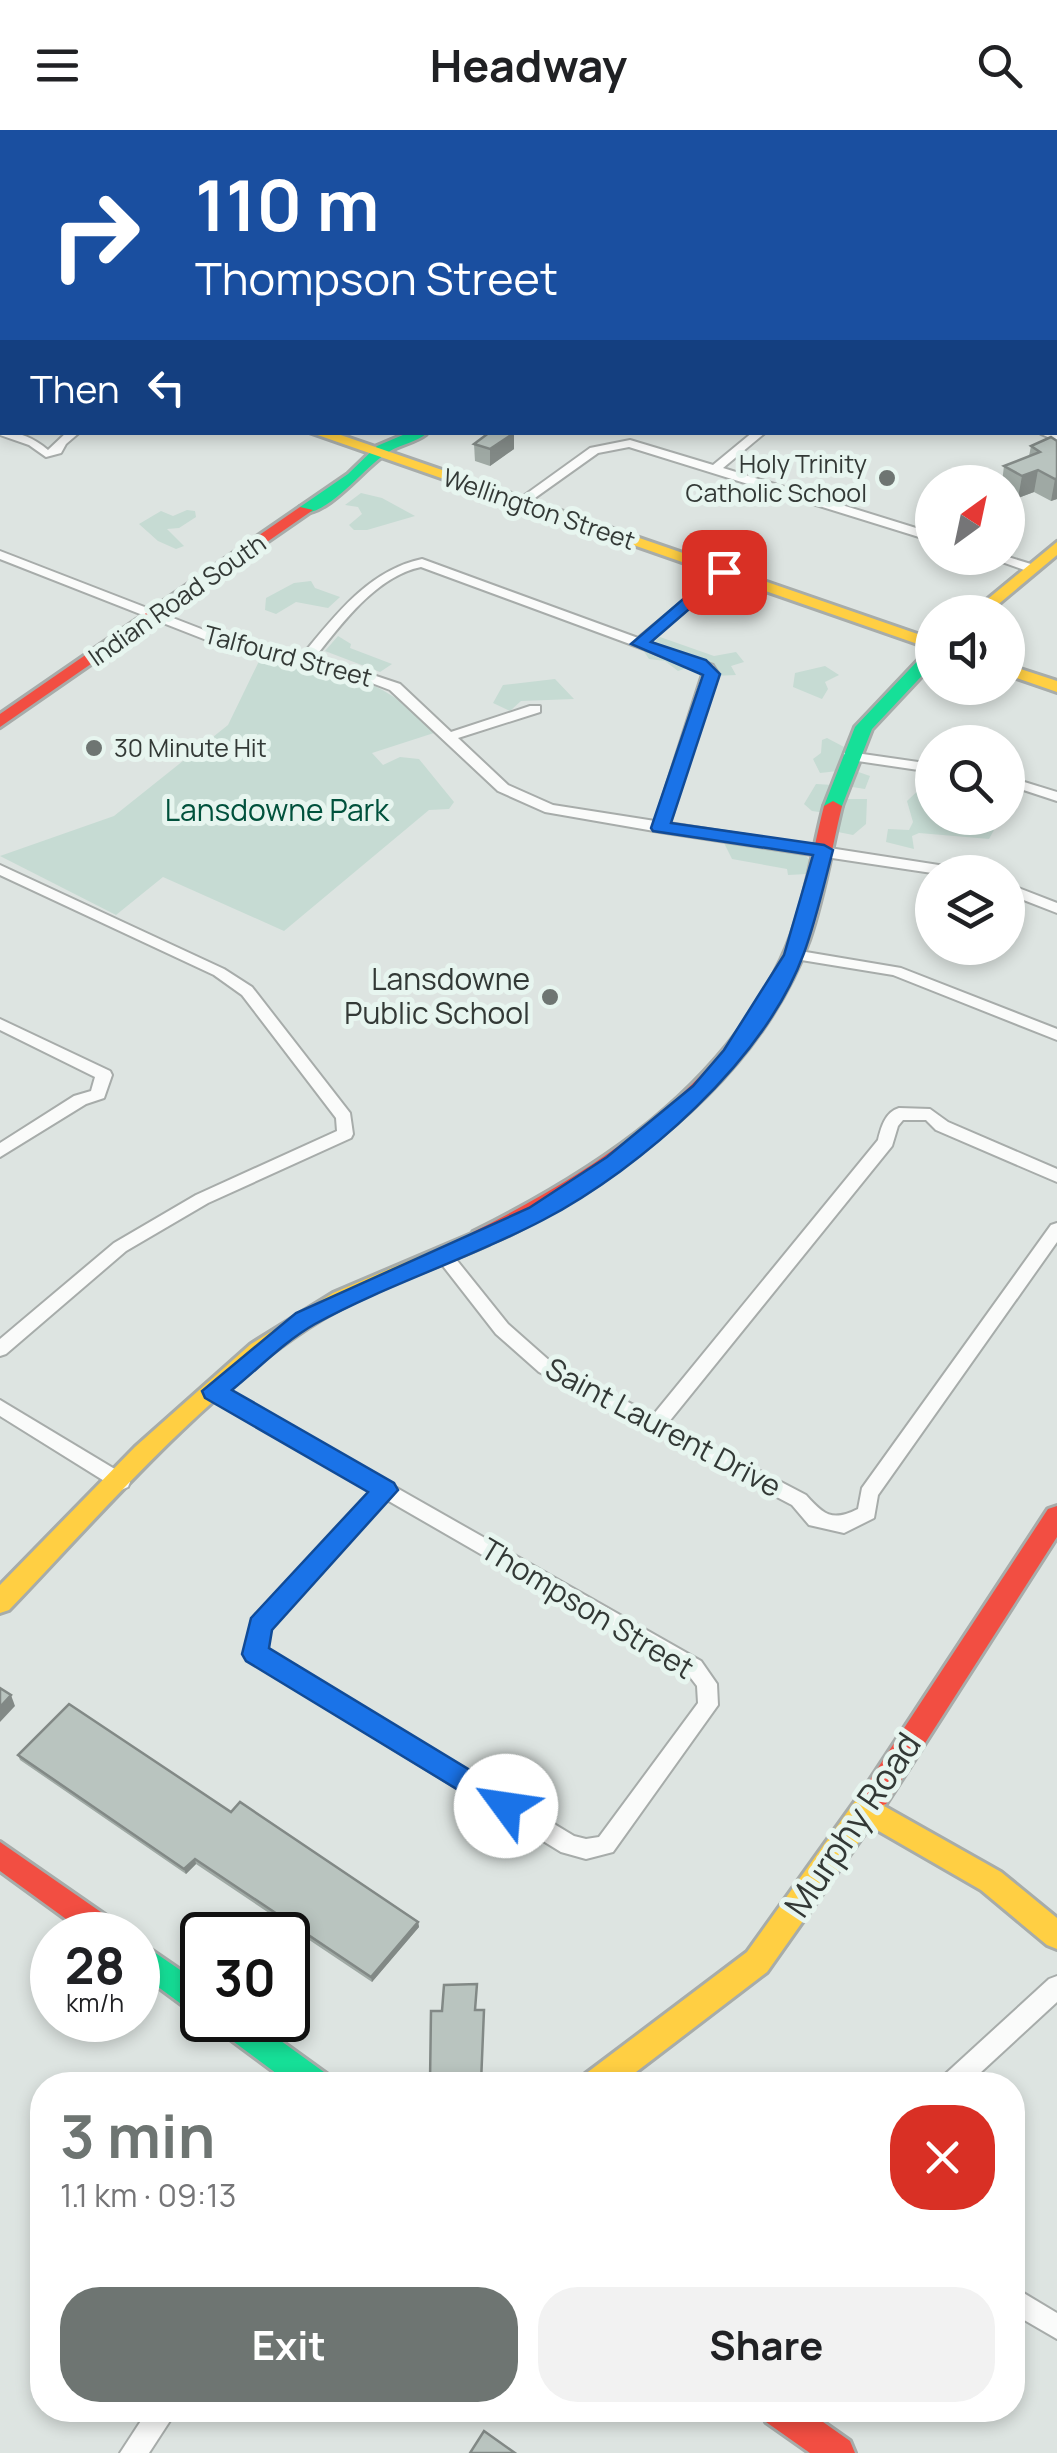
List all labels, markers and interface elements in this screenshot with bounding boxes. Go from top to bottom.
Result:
text: Headway [430,34,627,96]
icon: menu [30,38,85,93]
icon: search [972,38,1027,93]
text: 110 m [195,156,379,252]
icon: right [30,170,160,300]
text: Thompson Street [195,247,558,309]
icon: left [139,360,194,415]
text: Then [30,362,119,414]
place label: Holy Trinity Catholic School [686,446,867,510]
street label: Wellington Street [438,459,640,558]
north arrow [915,465,1025,575]
map controls [915,465,1025,965]
marker: Holy Trinity Catholic School [876,467,898,489]
street label: Indian Road South [81,525,272,674]
pin [682,530,767,615]
icon: arrive [697,545,752,600]
button: sound [915,595,1025,705]
street label: Talfourd Street [200,616,376,695]
button: search [915,725,1025,835]
place label: 30 Minute Hit [114,730,267,765]
marker: 30 Minute Hit [83,737,105,759]
park label: Lansdowne Park [165,789,390,830]
button: layers [915,855,1025,965]
place label: Lansdowne Public School [344,958,530,1033]
marker: Lansdowne Public School [539,986,561,1008]
street label: Saint Laurent Drive [539,1347,789,1506]
street label: Thompson Street [474,1528,702,1688]
street label: Murphy Road [773,1723,932,1926]
position arrow [454,1754,558,1858]
speed limit sign: 30 [180,1912,310,2042]
text: 28 [65,1931,125,1999]
text: km/h [66,1985,124,2020]
text: 3 min [60,2094,215,2176]
button: close [890,2105,995,2210]
text: 1.1 km · 09:13 [60,2173,237,2217]
button: Exit [60,2287,518,2402]
button: Share [538,2287,995,2402]

